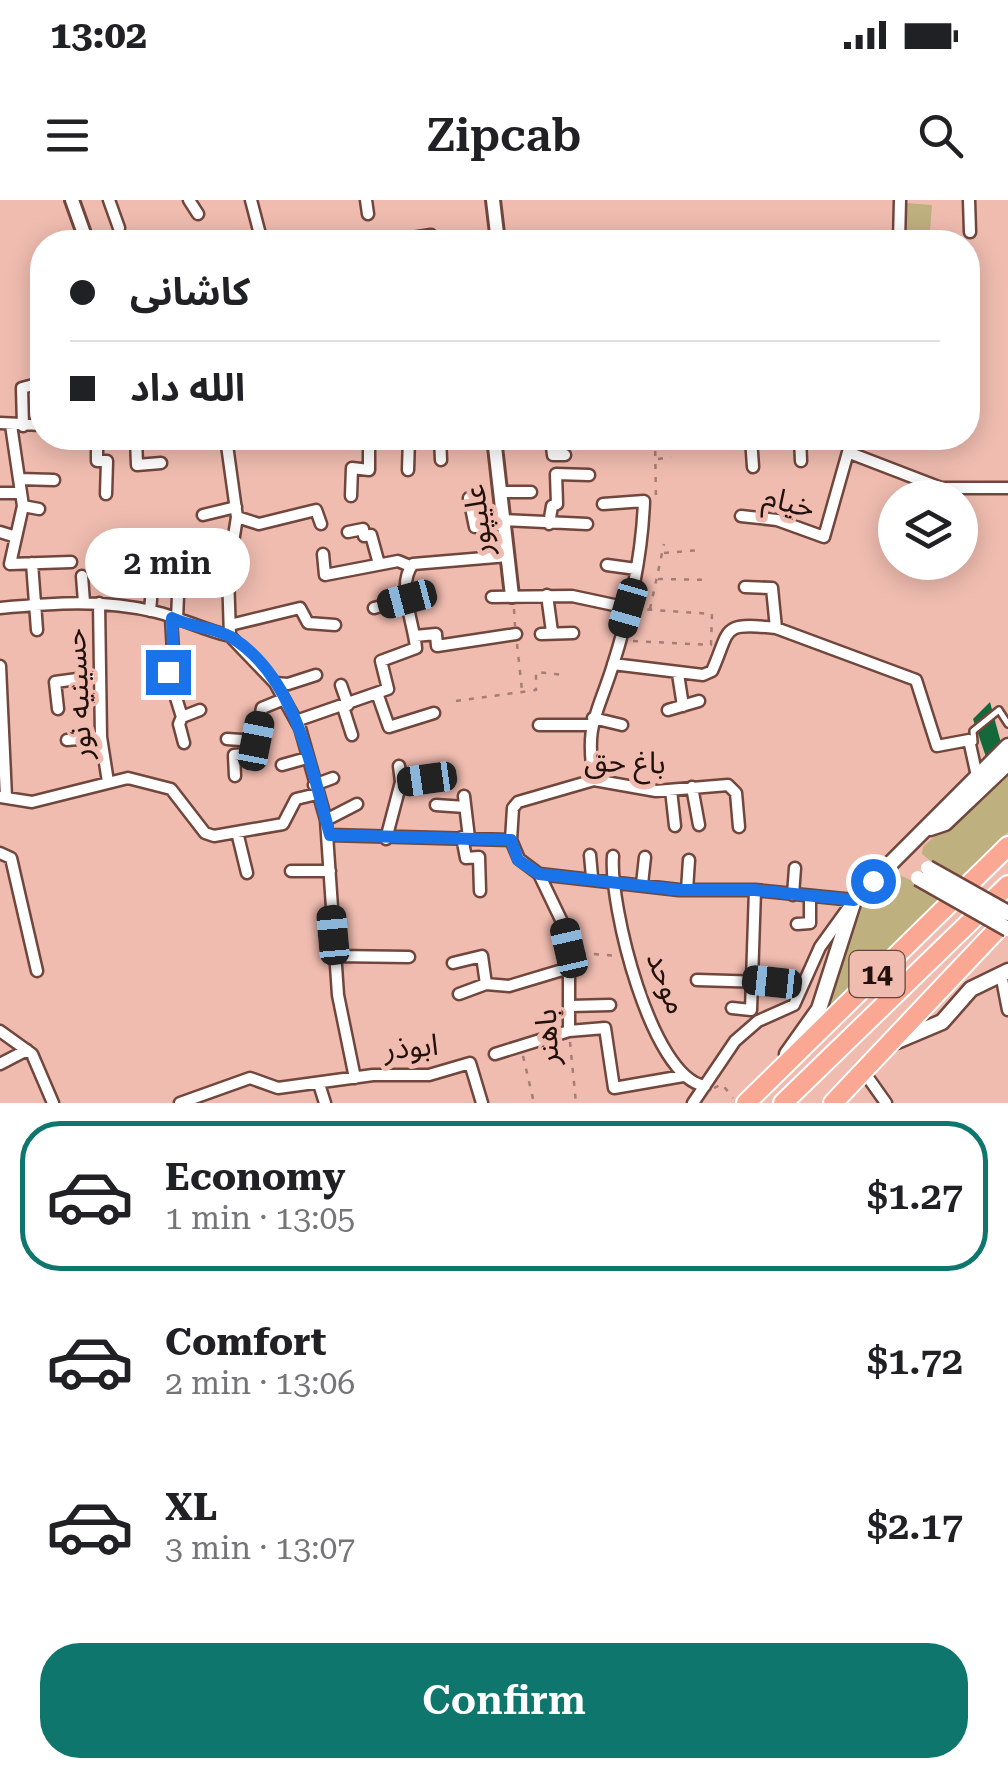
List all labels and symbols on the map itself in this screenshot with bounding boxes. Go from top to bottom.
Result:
street label: خیام [758,478,819,530]
street label: علیپور [456,482,502,559]
callout: 2 min [86,527,250,597]
car [605,575,651,641]
car [374,577,440,621]
street label: حسینیه نور [57,628,98,761]
route end [146,650,191,695]
car [236,709,276,773]
street label: باغ حق [583,743,666,785]
car [395,760,459,798]
route start [851,859,896,904]
car [315,904,351,966]
car [548,915,590,981]
street label: موحد [640,947,695,1019]
road number: 14 [850,951,904,997]
car [741,964,803,1000]
street label: باهنر [528,1008,565,1067]
street label: ابوذر [381,1027,440,1066]

